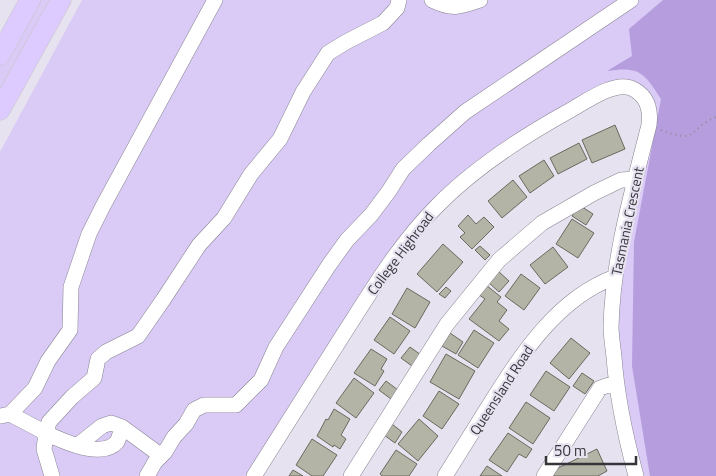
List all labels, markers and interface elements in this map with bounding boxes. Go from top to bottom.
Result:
street label: Tasmania Crescent [605,165,649,277]
street label: College Highroad [362,207,438,299]
street label: Queensland Road [464,341,538,439]
scale bar [546,434,636,466]
text: 50 m [554,439,587,462]

